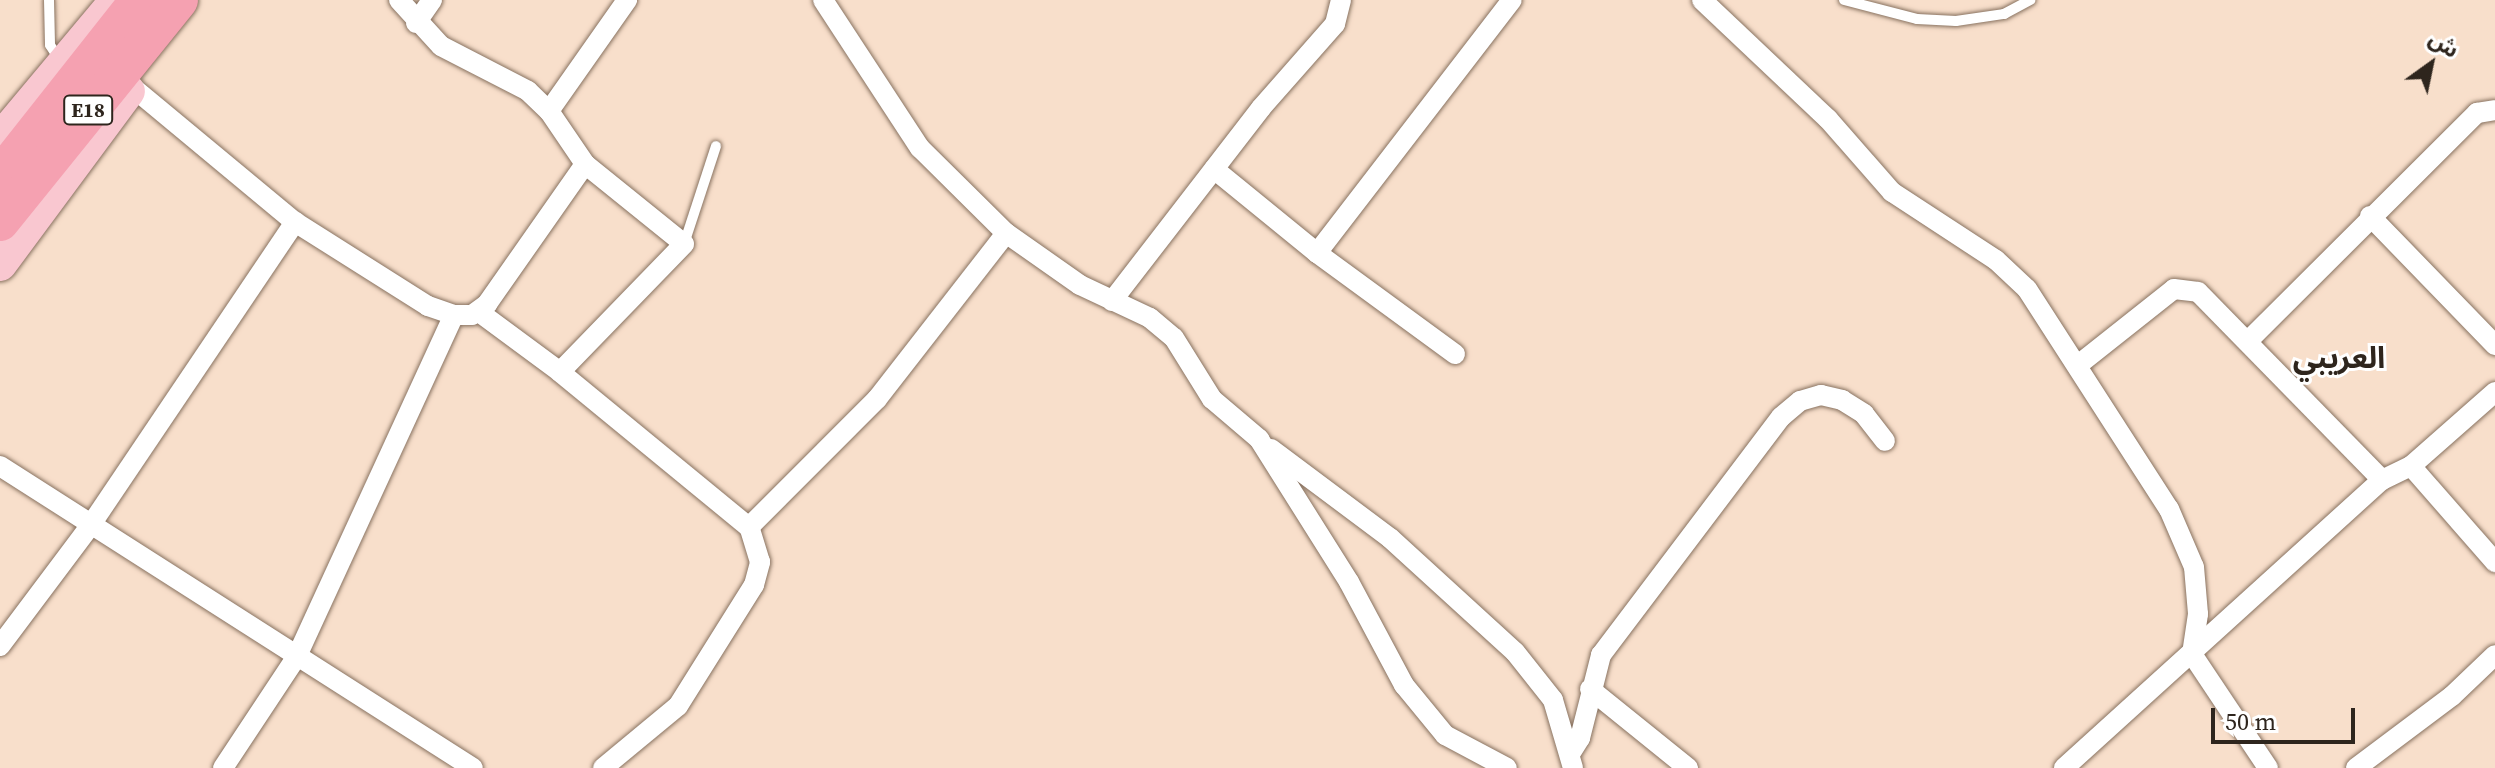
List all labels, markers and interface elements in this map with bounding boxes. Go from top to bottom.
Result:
text: ش [2423,23,2465,65]
north arrow [2391,24,2471,104]
road number: E18 [62,94,114,126]
district label: العريبي [2293,340,2385,376]
scale bar [2215,692,2359,742]
text: 50 m [2225,705,2276,738]

